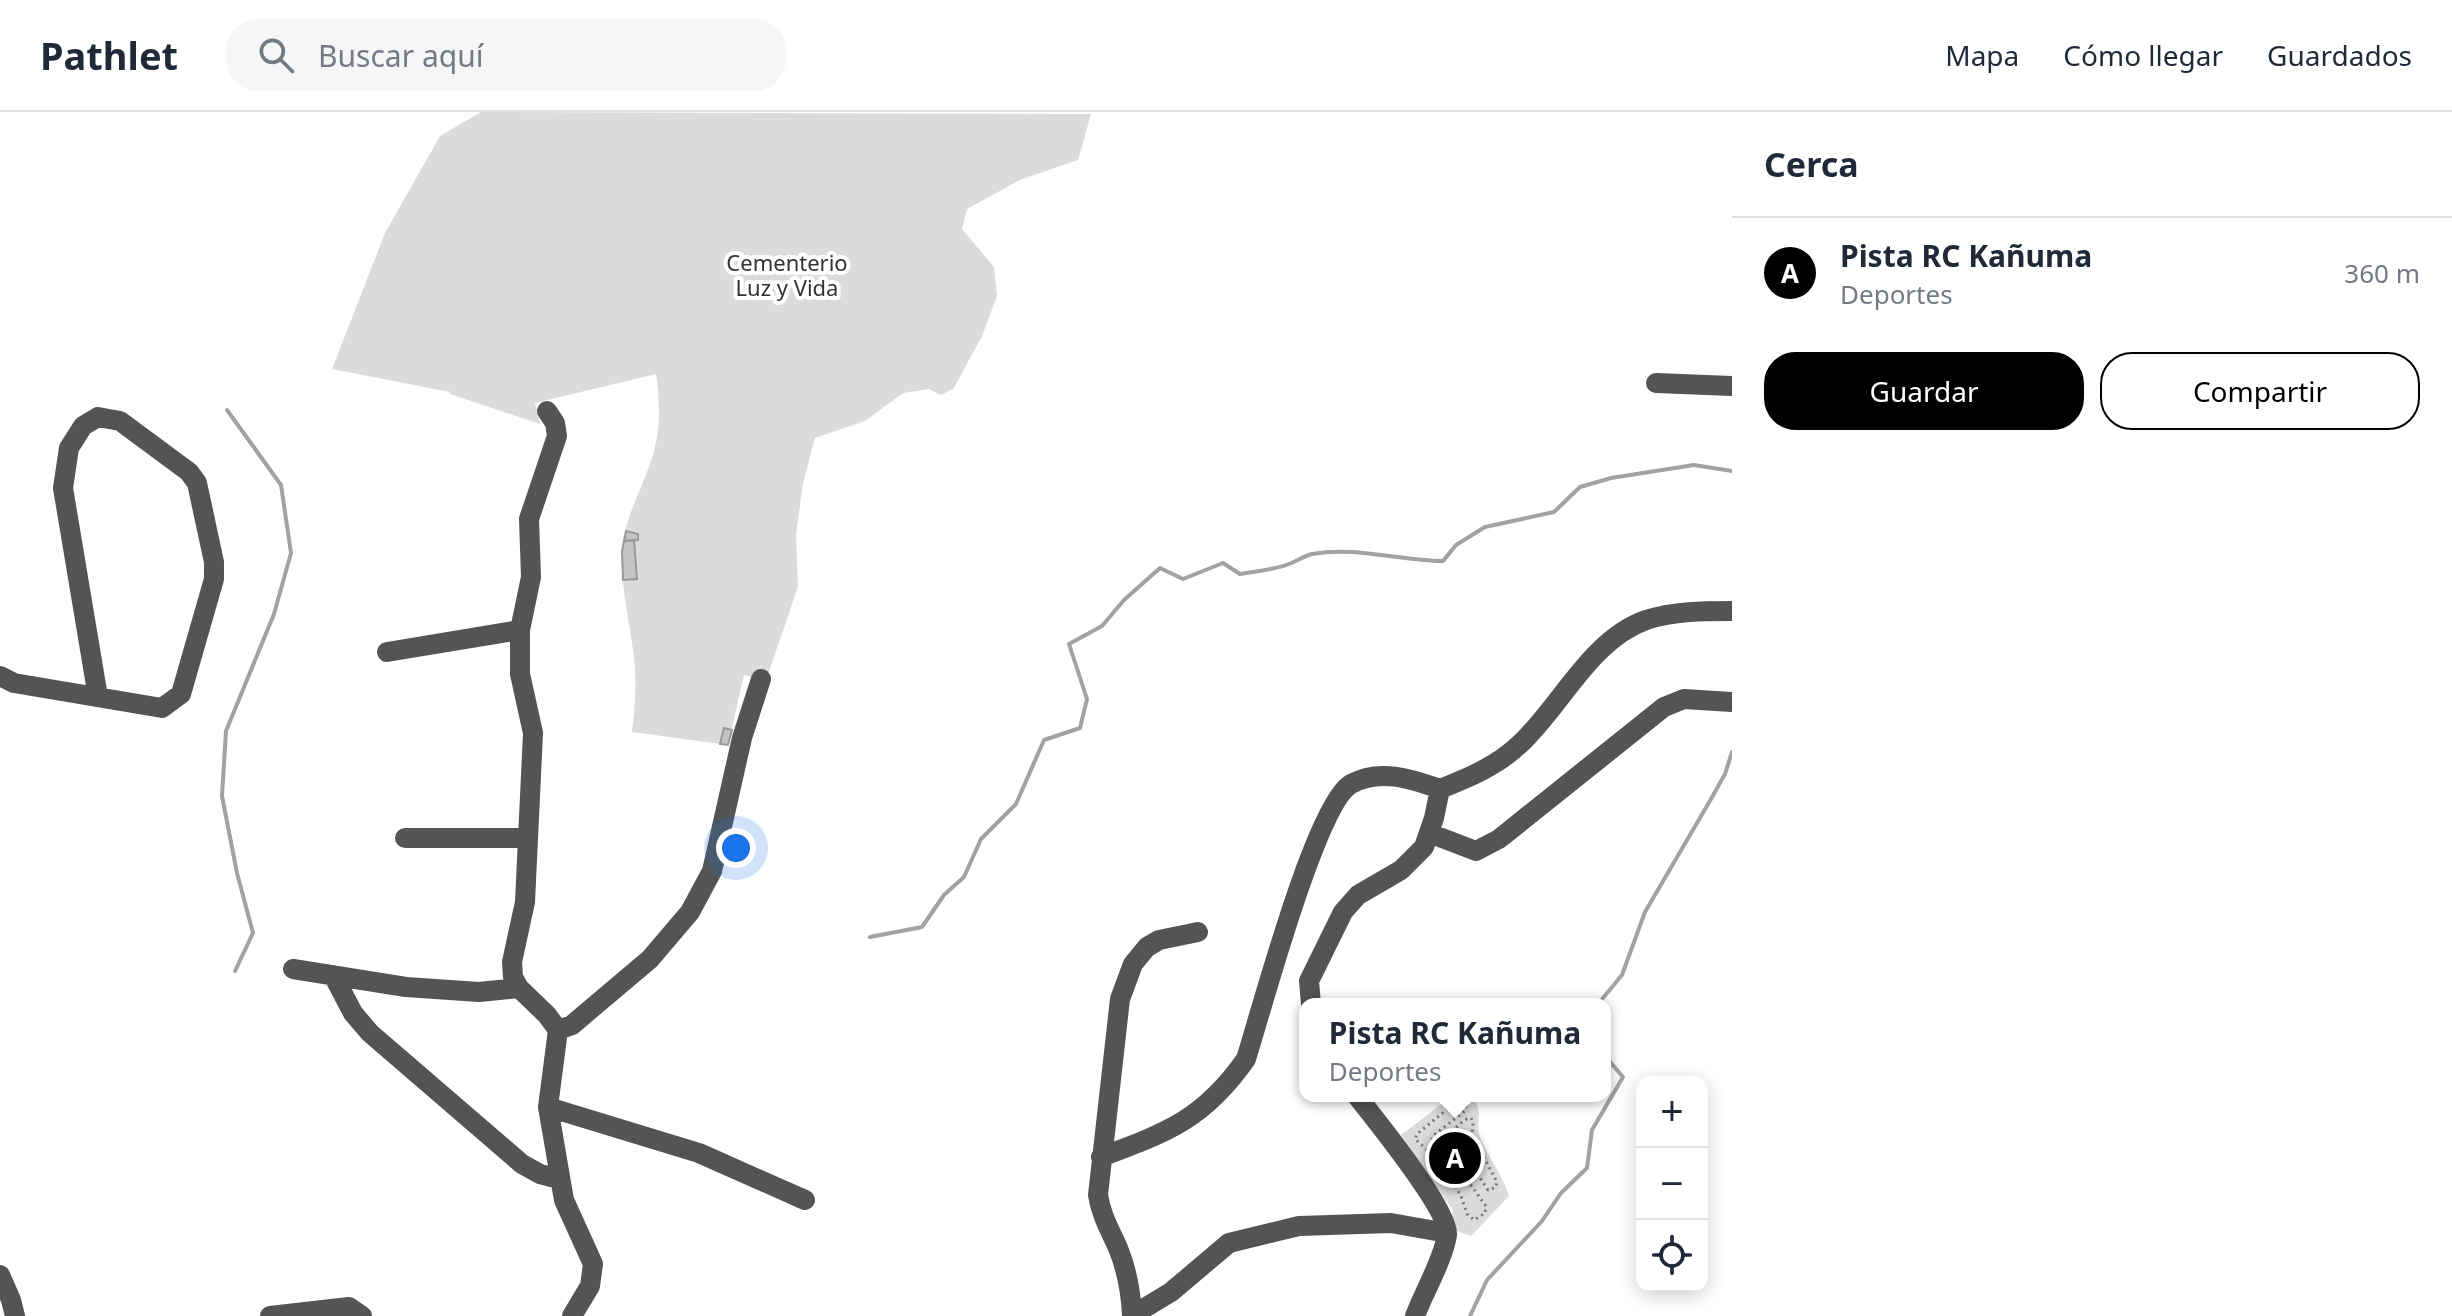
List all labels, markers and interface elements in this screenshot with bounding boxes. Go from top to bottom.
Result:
search box [226,19,786,91]
text: Pathlet [40,29,178,81]
icon: search [254,33,298,77]
text: Buscar aquí [318,35,483,76]
text: Mapa [1945,36,2019,74]
text: Cómo llegar [2063,36,2223,74]
text: Guardados [2267,36,2412,74]
text: Cerca [1764,141,1859,187]
text: Pista RC Kañuma [1840,235,2092,276]
park label: Cementerio Luz y Vida [726,247,848,302]
text: A [1781,255,1799,291]
text: 360 m [2344,255,2420,291]
text: Deportes [1840,276,1953,312]
button: Guardar [1764,352,2084,430]
button: Compartir [2100,352,2420,430]
your location [716,828,756,868]
popup [1299,998,1611,1102]
text: Pista RC Kañuma [1329,1012,1581,1053]
text: Deportes [1329,1053,1441,1089]
map controls [1636,1076,1708,1292]
button: + [1636,1076,1708,1148]
pin: A [1429,1128,1481,1188]
button: − [1636,1148,1708,1220]
button: locate [1636,1220,1708,1292]

